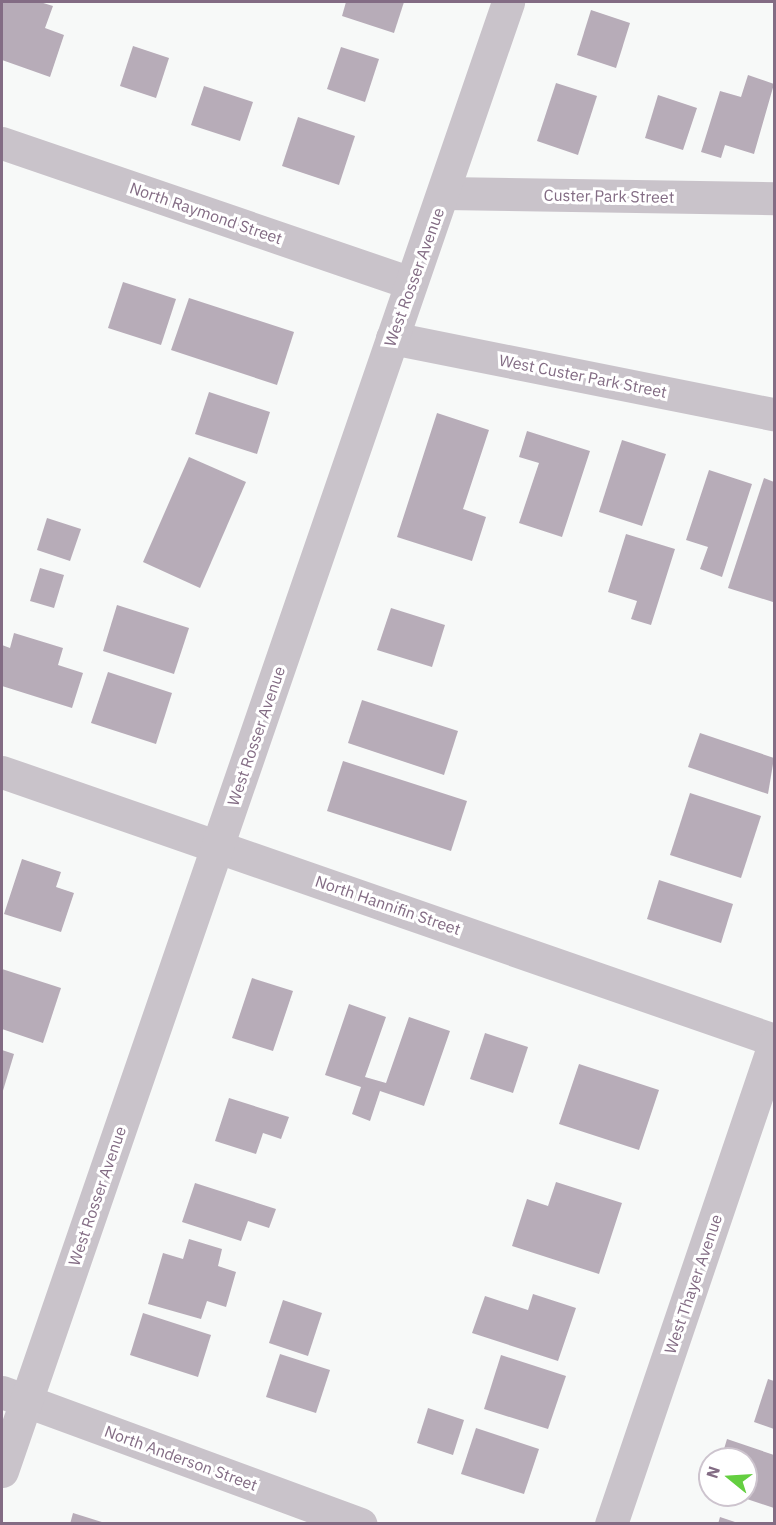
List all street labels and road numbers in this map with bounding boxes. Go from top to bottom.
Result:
street label: North Raymond Street [127,178,285,248]
street label: Custer Park Street [543,185,675,207]
street label: West Rosser Avenue [380,205,448,349]
street label: West Custer Park Street [497,350,669,402]
street label: West Rosser Avenue [223,664,289,808]
street label: North Hannifin Street [313,871,463,939]
street label: West Rosser Avenue [64,1124,130,1268]
street label: West Thayer Avenue [660,1212,726,1356]
street label: North Anderson Street [102,1421,260,1495]

